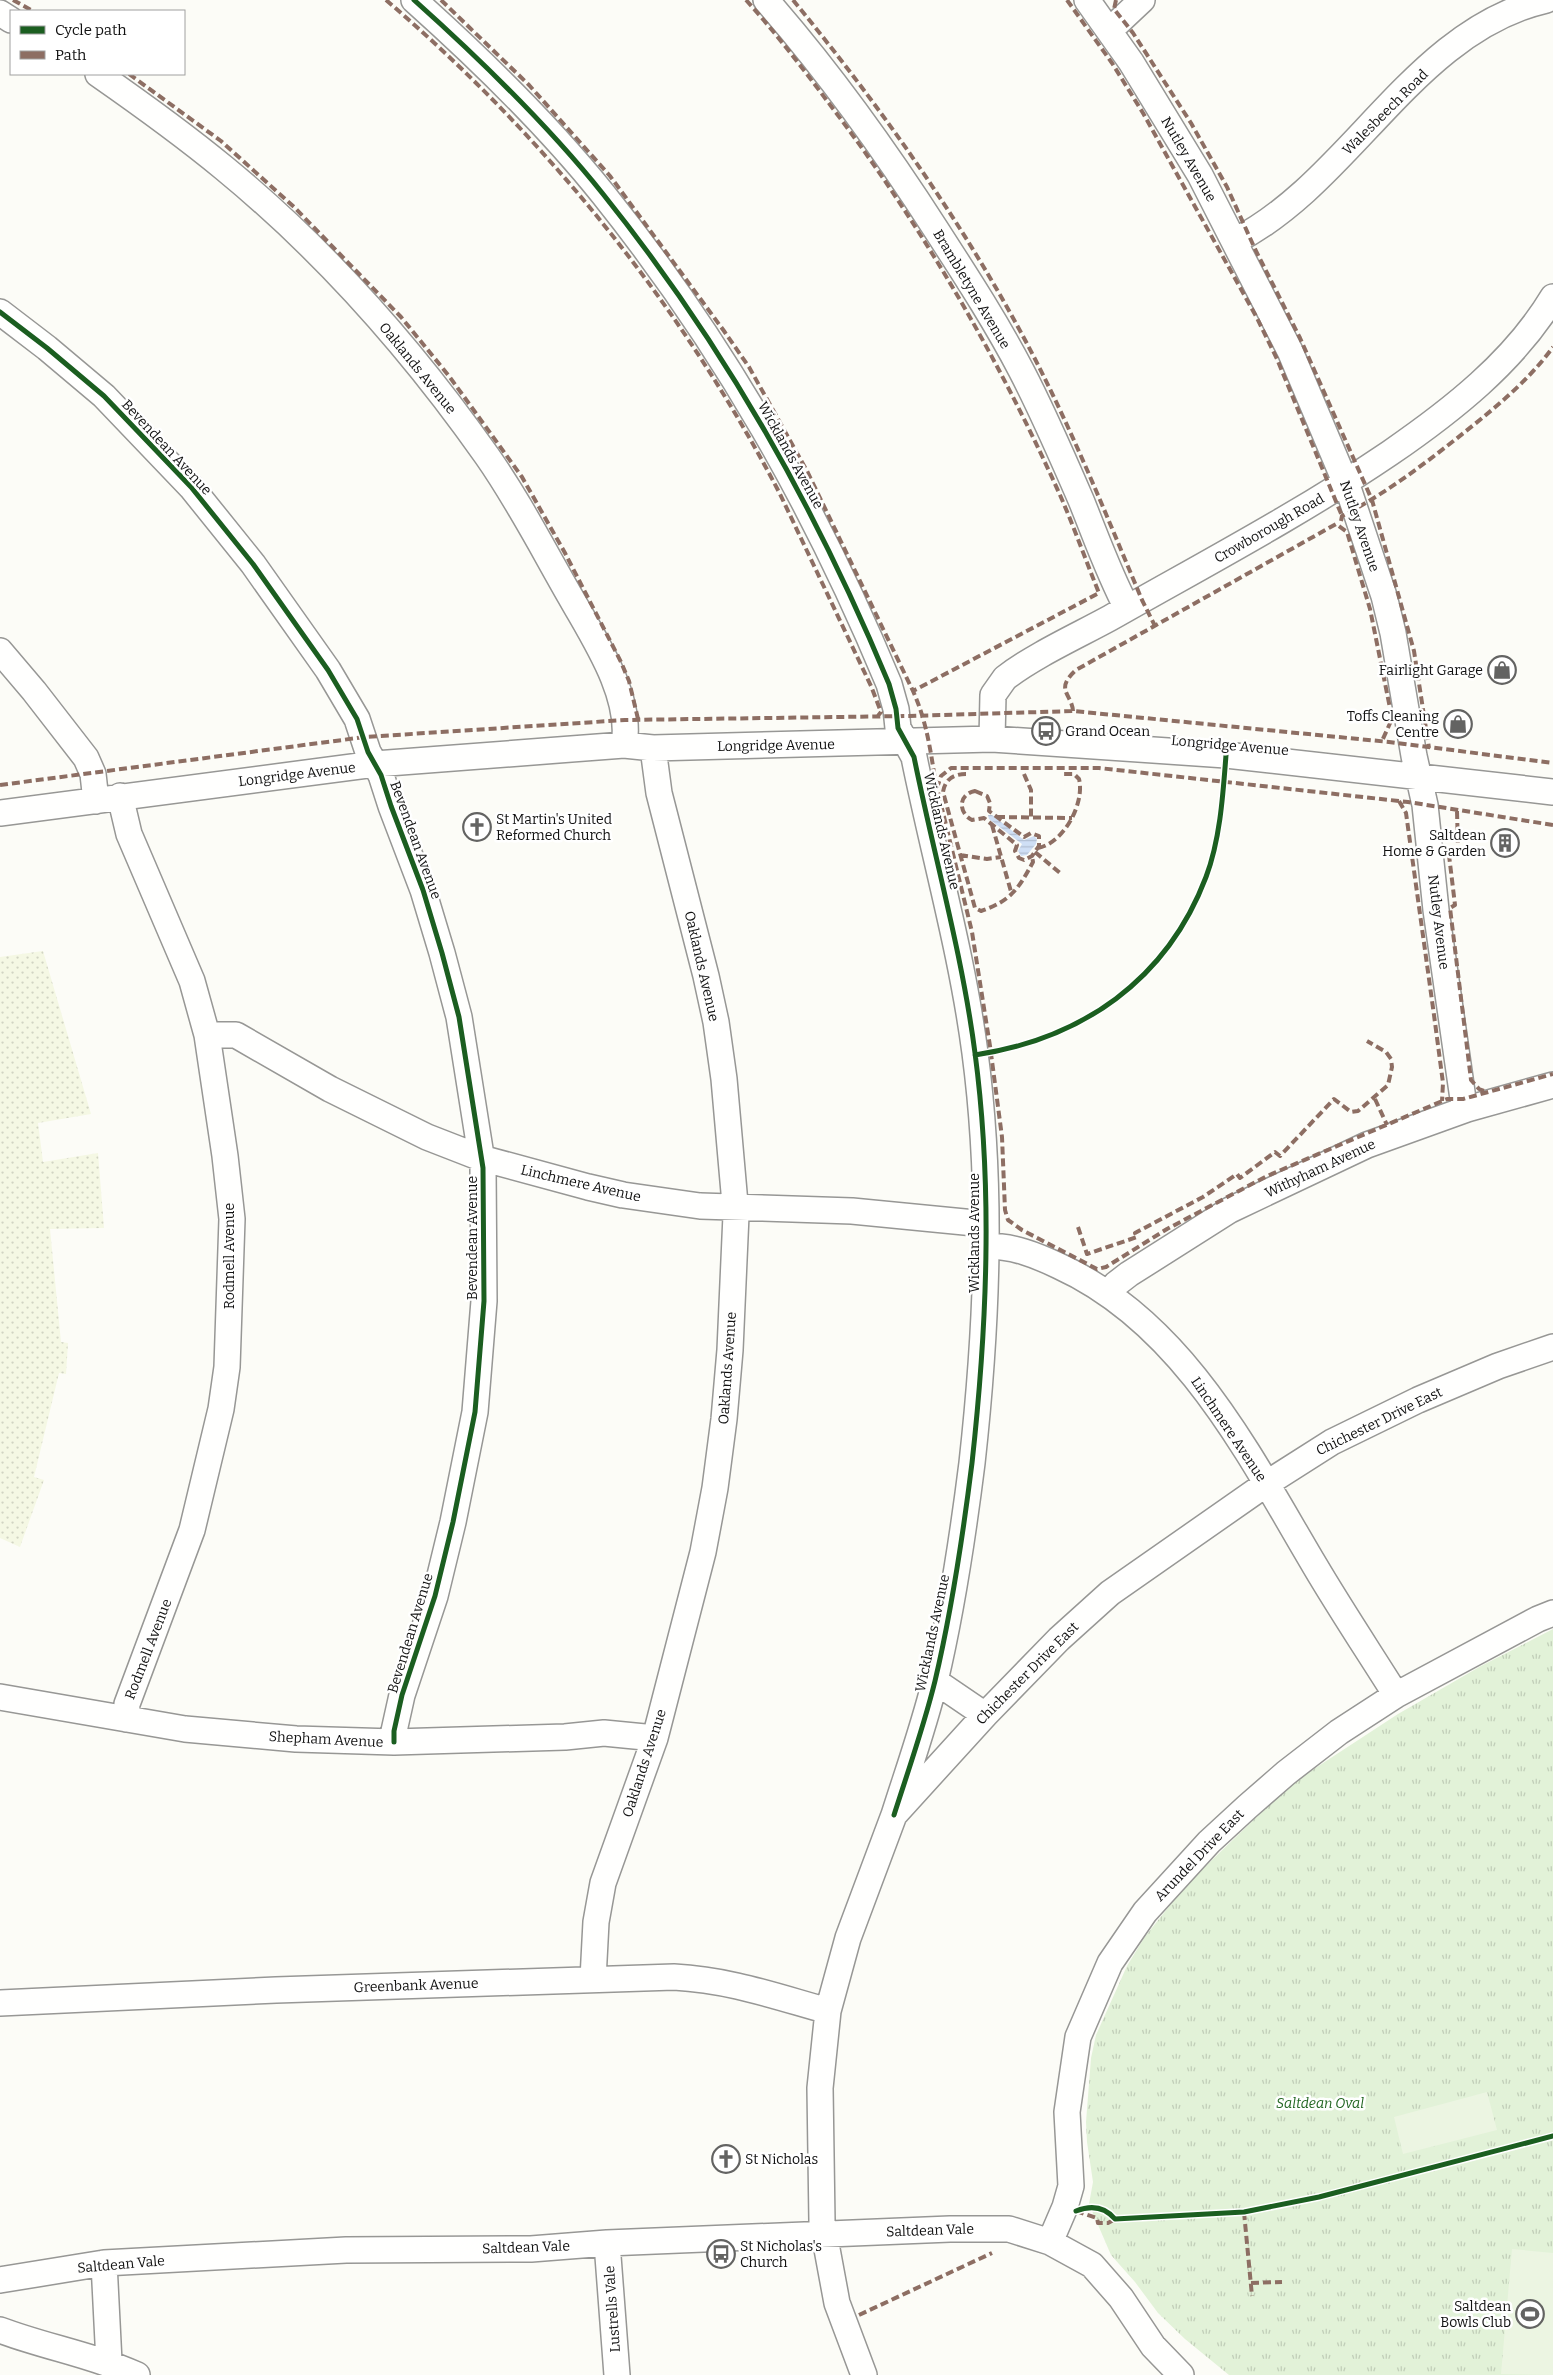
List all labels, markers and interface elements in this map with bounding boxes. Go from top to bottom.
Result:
legend [10,10,185,75]
text: Cycle path [55,21,127,39]
text: Path [55,46,87,64]
street label: Walesbeech Road [1339,66,1432,159]
street label: Nutley Avenue [1157,114,1220,205]
street label: Brambletyne Avenue [929,227,1014,352]
street label: Oaklands Avenue [375,319,460,418]
street label: Bevendean Avenue [118,396,215,499]
street label: Wicklands Avenue [754,399,827,512]
street label: Nutley Avenue [1336,478,1383,574]
street label: Crowborough Road [1211,490,1327,567]
shop icon: Fairlight Garage [1487,655,1517,685]
place label: Fairlight Garage [1379,662,1483,679]
place label: Toffs Cleaning Centre [1347,708,1439,741]
shop icon: Toffs Cleaning Centre [1443,709,1473,739]
bus stop icon: Grand Ocean [1031,716,1061,746]
place label: Grand Ocean [1065,723,1150,740]
street label: Longridge Avenue [1170,732,1289,759]
street label: Longridge Avenue [717,736,835,755]
street label: Longridge Avenue [238,759,357,790]
street label: Wicklands Avenue [920,771,963,891]
street label: Bevendean Avenue [386,779,445,902]
place label: St Martin's United Reformed Church [496,811,612,844]
church icon: St Martin's United Reformed Church [462,812,492,842]
place label: Saltdean Home & Garden [1382,827,1486,860]
building icon: Saltdean Home & Garden [1490,828,1520,858]
street label: Nutley Avenue [1424,874,1453,970]
street label: Oaklands Avenue [681,909,722,1023]
street label: Withyham Avenue [1262,1135,1378,1202]
street label: Linchmere Avenue [519,1161,643,1206]
street label: Wicklands Avenue [966,1173,983,1293]
street label: Bevendean Avenue [464,1176,481,1300]
street label: Rodmell Avenue [221,1203,238,1309]
street label: Oaklands Avenue [715,1311,740,1425]
street label: Linchmere Avenue [1187,1374,1270,1485]
street label: Chichester Drive East [1313,1384,1445,1459]
street label: Bevendean Avenue [384,1571,437,1695]
street label: Wicklands Avenue [912,1573,953,1694]
street label: Rodmell Avenue [121,1596,175,1702]
street label: Chichester Drive East [972,1618,1082,1728]
street label: Oaklands Avenue [619,1707,670,1819]
street label: Shepham Avenue [268,1728,384,1751]
street label: Arundel Drive East [1151,1806,1248,1905]
street label: Greenbank Avenue [353,1975,479,1996]
park label: Saltdean Oval [1276,2095,1364,2112]
church icon: St Nicholas [711,2144,741,2174]
place label: St Nicholas [745,2151,818,2168]
street label: Saltdean Vale [886,2220,974,2241]
street label: Saltdean Vale [482,2237,570,2258]
place label: St Nicholas's Church [740,2238,822,2271]
bus stop icon: St Nicholas's Church [706,2239,736,2269]
street label: Saltdean Vale [77,2252,166,2277]
street label: Lustrells Vale [601,2265,624,2353]
place label: Saltdean Bowls Club [1440,2298,1511,2331]
sports icon: Saltdean Bowls Club [1515,2299,1545,2329]

